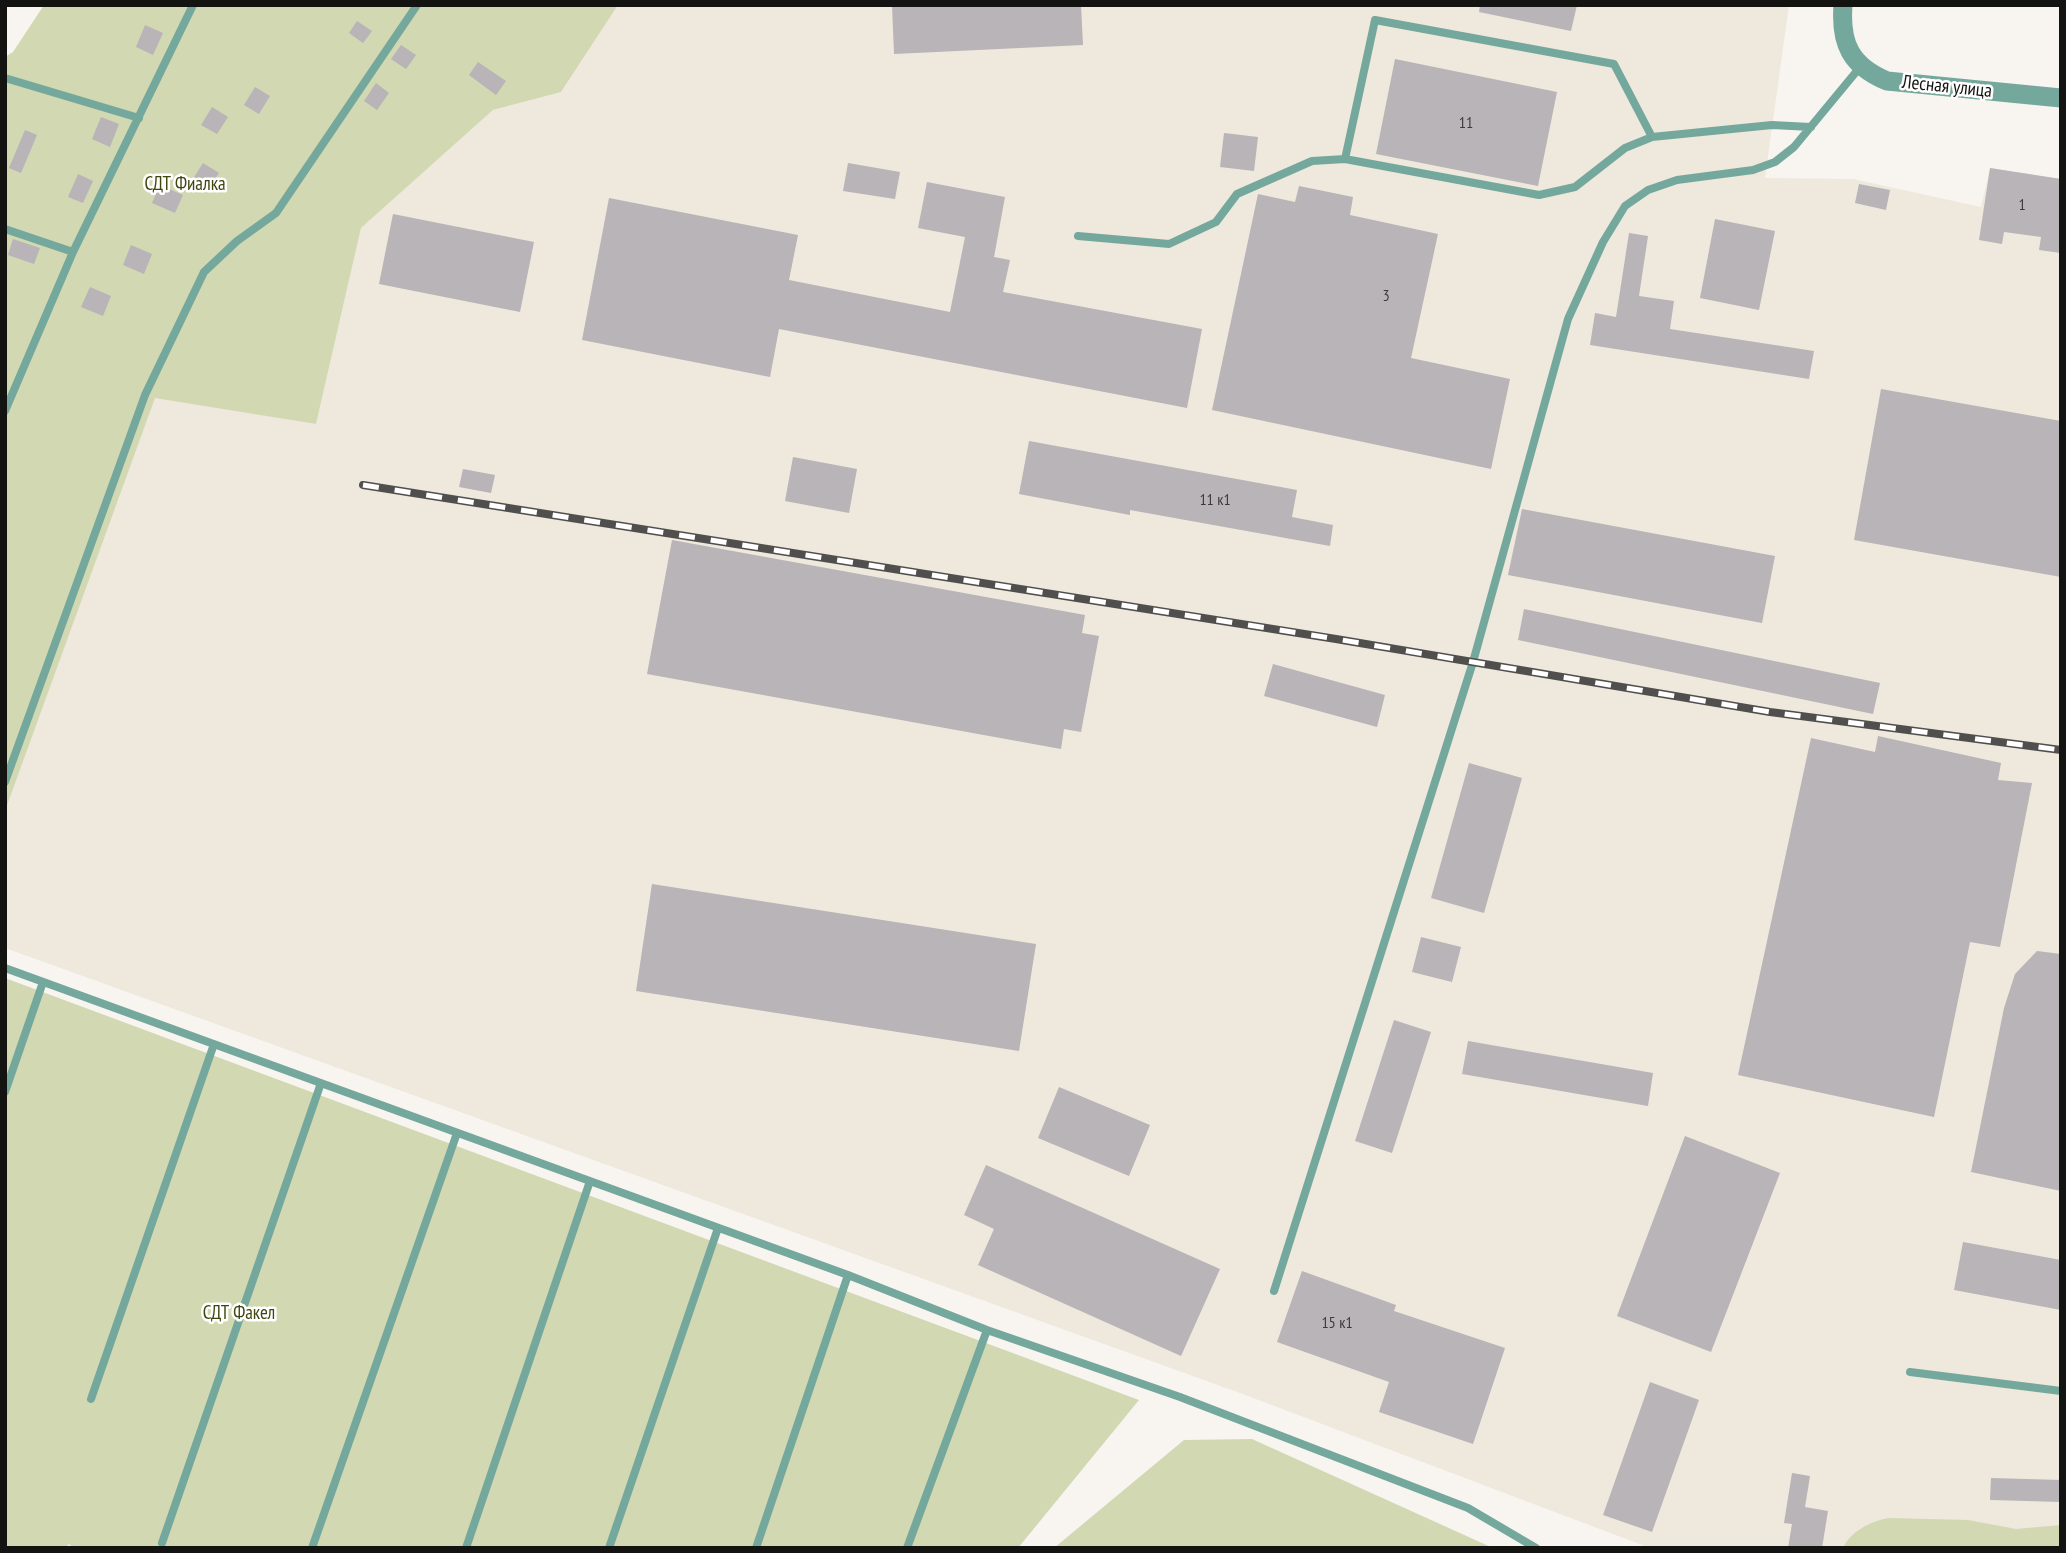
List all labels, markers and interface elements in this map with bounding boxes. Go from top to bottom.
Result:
street label: Лесная улица [1901,71,1993,103]
house number: 11 [1459,113,1473,133]
park label: СДТ Фиалка [144,174,226,196]
house number: 1 [2018,195,2026,215]
house number: 3 [1382,286,1390,306]
house number: 11 к1 [1199,490,1231,510]
park label: СДТ Факел [203,1303,275,1325]
house number: 15 к1 [1321,1313,1353,1333]

